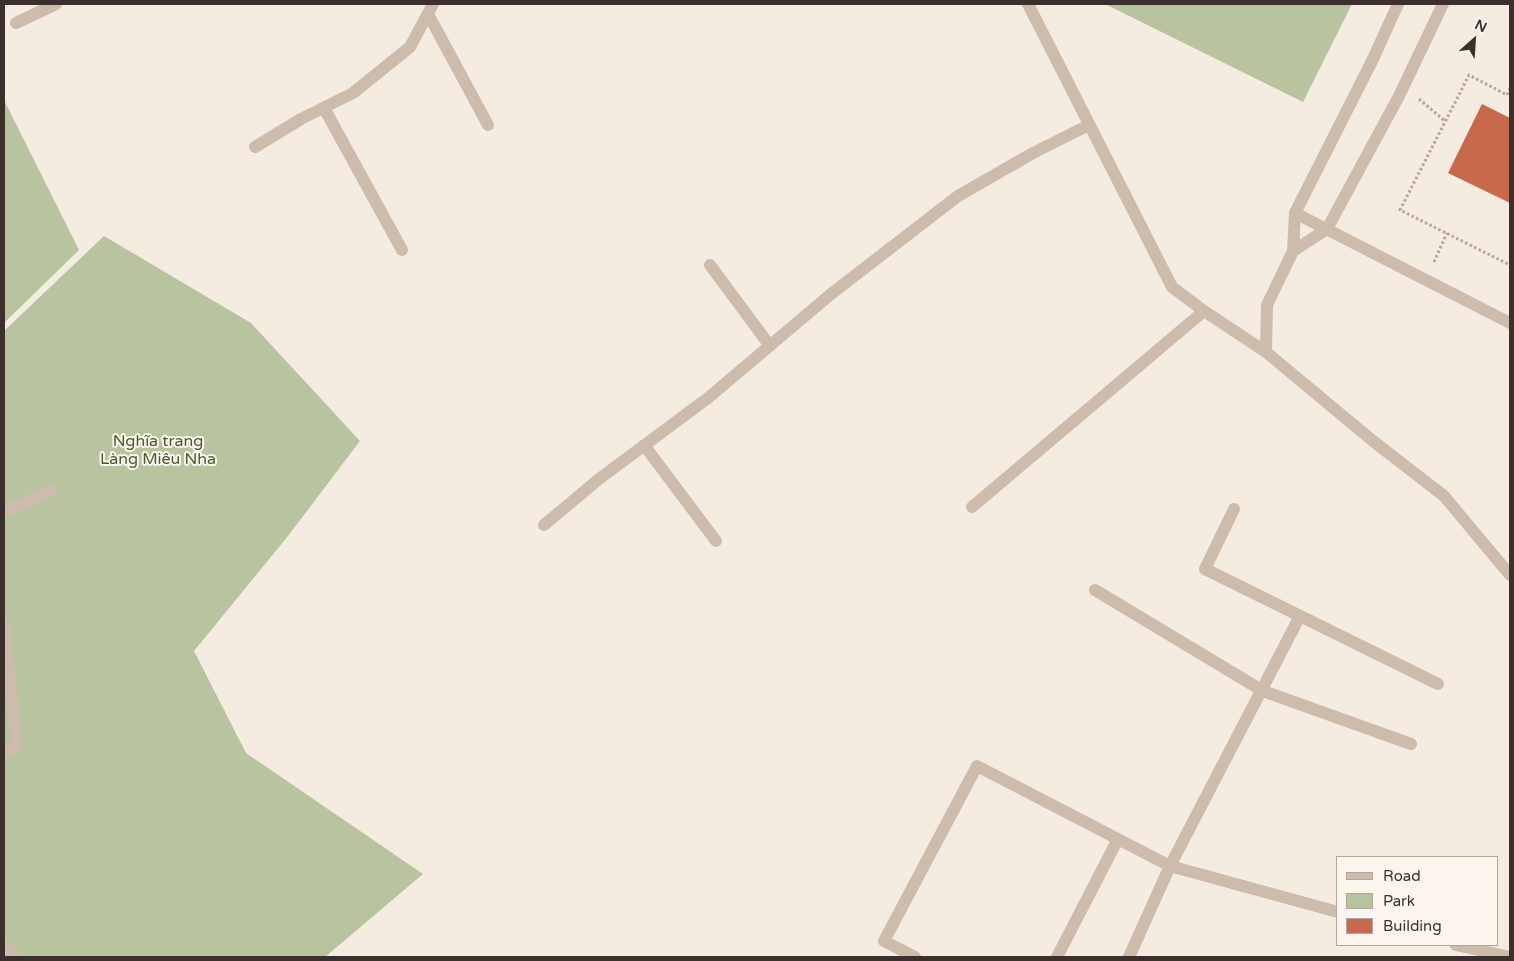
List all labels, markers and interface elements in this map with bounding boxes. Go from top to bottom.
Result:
north arrow [1449,15,1499,65]
text: N [1472,16,1490,36]
park label: Nghĩa trang Làng Miêu Nha [100,432,216,470]
legend [1336,856,1499,946]
text: Road [1383,867,1421,885]
text: Park [1383,892,1415,910]
text: Building [1383,917,1442,935]

